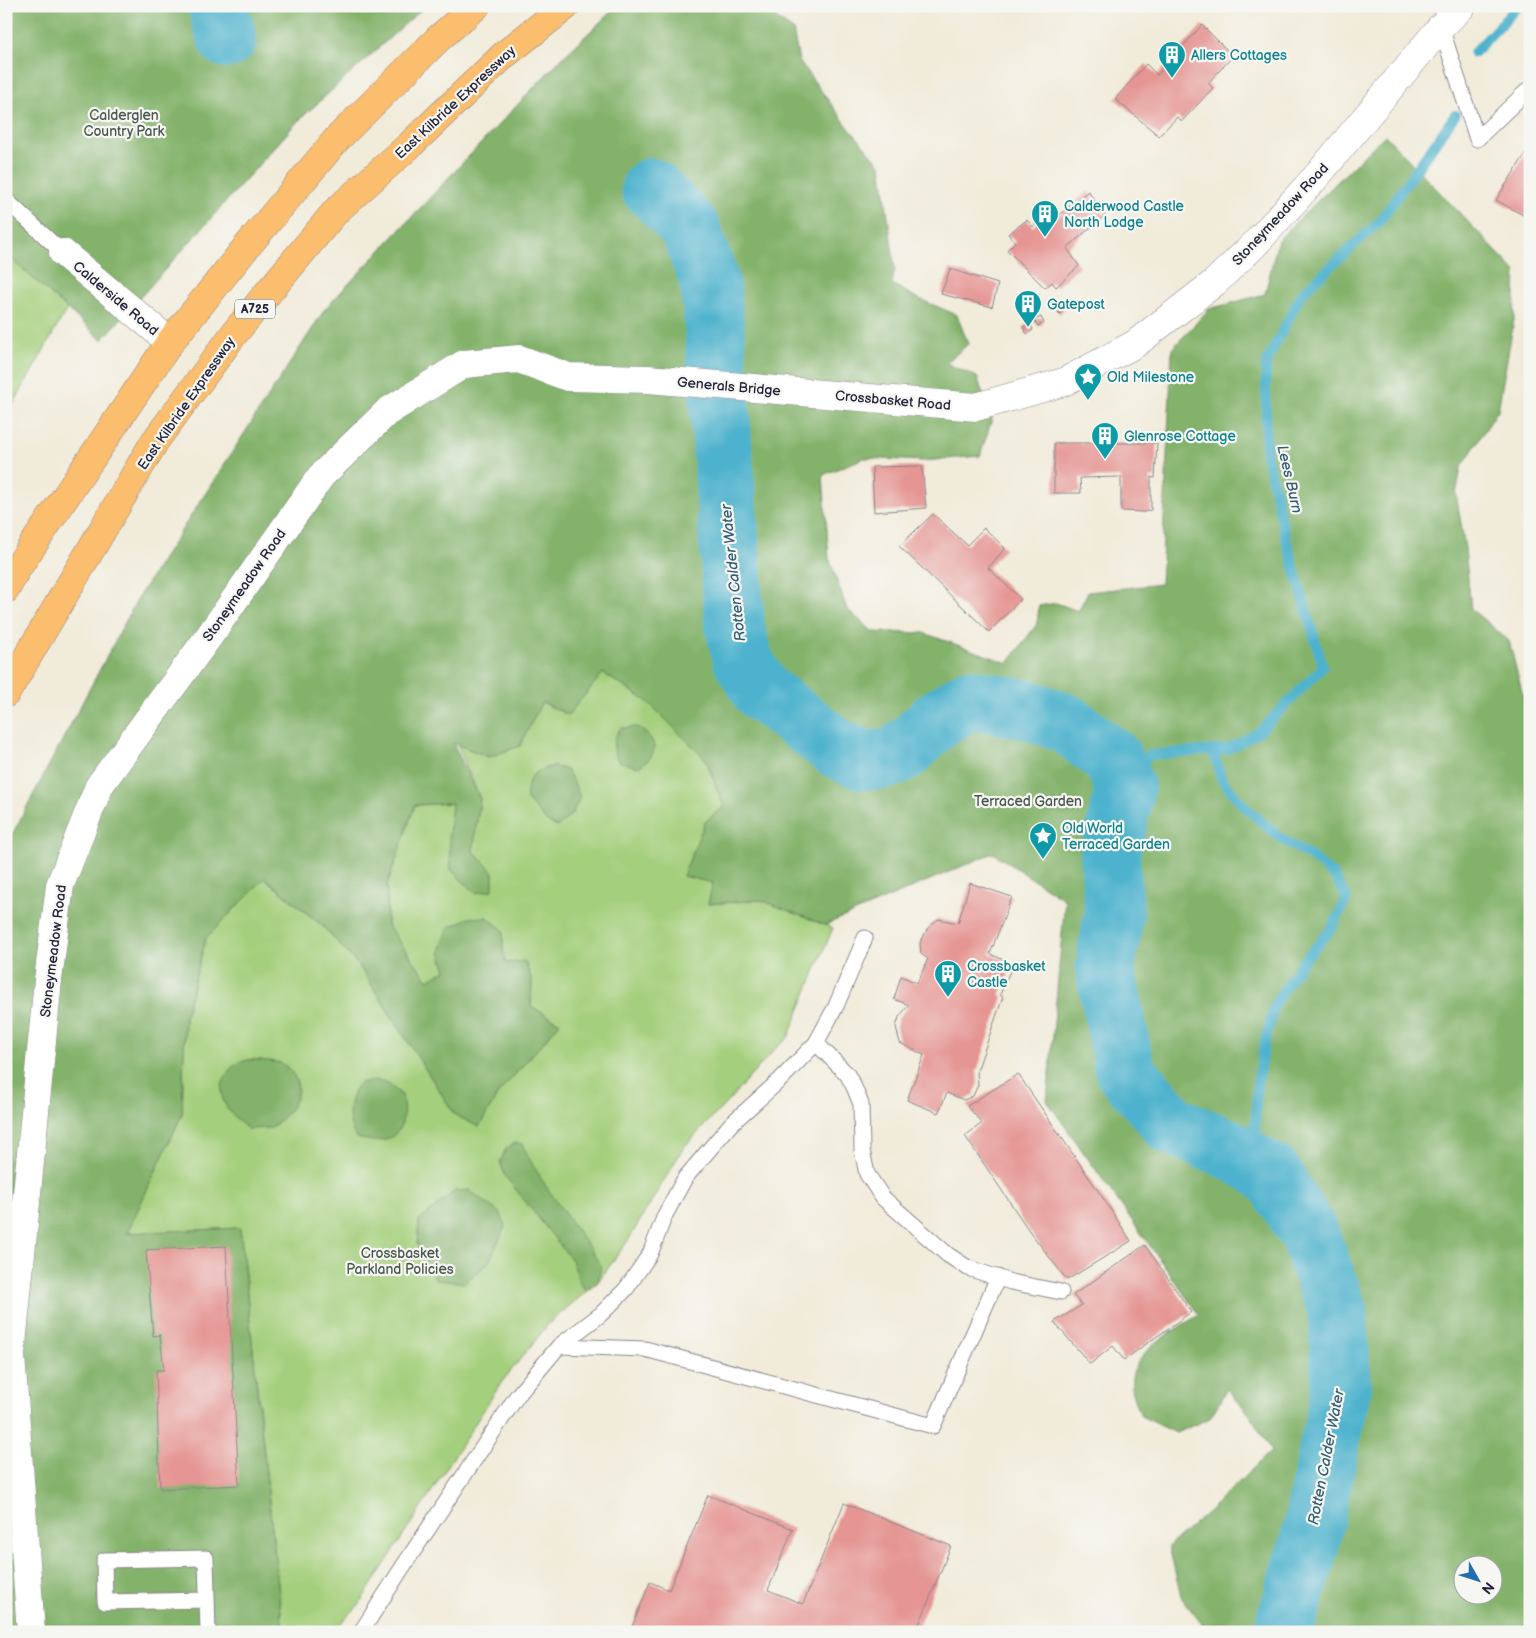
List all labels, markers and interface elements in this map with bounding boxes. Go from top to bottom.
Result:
building icon: Allers Cottages [1157,40,1187,79]
street label: East Kilbride Expressway [392,42,519,163]
place label: Allers Cottages [1191,47,1287,64]
park label: Calderglen Country Park [84,107,165,140]
street label: Stoneymeadow Road [1229,160,1332,269]
place label: Calderwood Castle North Lodge [1064,198,1184,231]
building icon: Calderwood Castle North Lodge [1030,199,1060,238]
street label: Calderside Road [69,258,162,339]
building icon: Gatepost [1013,289,1043,328]
place label: Gatepost [1047,296,1106,313]
road number: A725 [235,300,275,318]
street label: East Kilbride Expressway [134,333,239,473]
place icon: Old Milestone [1073,362,1103,401]
place label: Old Milestone [1107,369,1194,386]
street label: Generals Bridge [676,374,781,399]
street label: Crossbasket Road [834,387,952,414]
building icon: Glenrose Cottage [1090,421,1120,460]
place label: Glenrose Cottage [1124,428,1236,445]
water label: Lees Burn [1272,443,1307,515]
water label: Rotten Calder Water [717,502,750,643]
street label: Stoneymeadow Road [199,526,290,645]
park label: Terraced Garden [974,793,1082,810]
place label: Old World Terraced Garden [1062,820,1170,853]
place icon: Old World Terraced Garden [1028,821,1058,860]
street label: Stoneymeadow Road [37,884,70,1018]
place label: Crossbasket Castle [967,958,1046,991]
building icon: Crossbasket Castle [933,959,963,998]
park label: Crossbasket Parkland Policies [346,1245,454,1278]
water label: Rotten Calder Water [1304,1386,1349,1527]
north arrow [1454,1556,1504,1606]
text: N [1478,1578,1498,1597]

